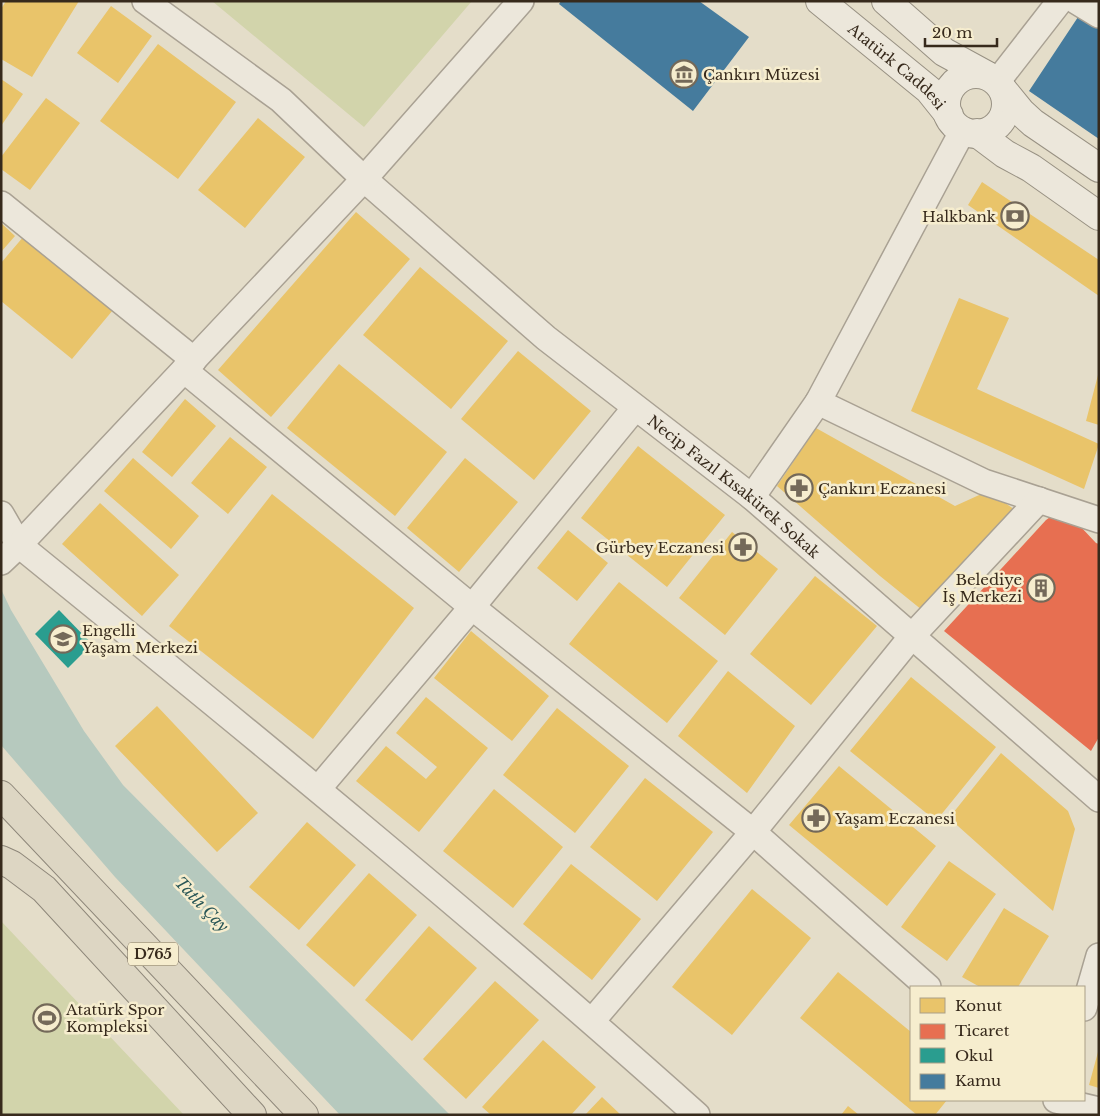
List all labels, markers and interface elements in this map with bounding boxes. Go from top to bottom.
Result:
scale bar [925,15,998,47]
street label: Atatürk Caddesi [844,18,950,113]
text: 20 m [932,23,972,42]
museum icon: Çankırı Müzesi [669,59,699,89]
place label: Çankırı Müzesi [703,65,820,84]
bank icon: Halkbank [1000,201,1030,231]
place label: Halkbank [922,207,997,226]
street label: Necip Fazıl Kısakürek Sokak [644,411,825,562]
pharmacy icon: Çankırı Eczanesi [784,473,814,503]
place label: Çankırı Eczanesi [818,479,946,498]
pharmacy icon: Gürbey Eczanesi [728,532,758,562]
place label: Gürbey Eczanesi [596,538,724,557]
place label: Belediye İş Merkezi [942,570,1022,606]
building icon: Belediye İş Merkezi [1026,573,1056,603]
place label: Engelli Yaşam Merkezi [81,621,198,657]
school or university icon: Engelli Yaşam Merkezi [48,624,78,654]
pharmacy icon: Yaşam Eczanesi [801,803,831,833]
place label: Yaşam Eczanesi [834,809,955,828]
water label: Tatlı Çay [171,872,234,936]
road number: D765 [128,942,178,966]
legend [910,986,1085,1101]
text: Konut [955,996,1002,1015]
place label: Atatürk Spor Kompleksi [65,1000,165,1036]
sports icon: Atatürk Spor Kompleksi [32,1003,62,1033]
text: Ticaret [955,1021,1010,1040]
text: Okul [955,1046,993,1065]
text: Kamu [955,1071,1001,1090]

